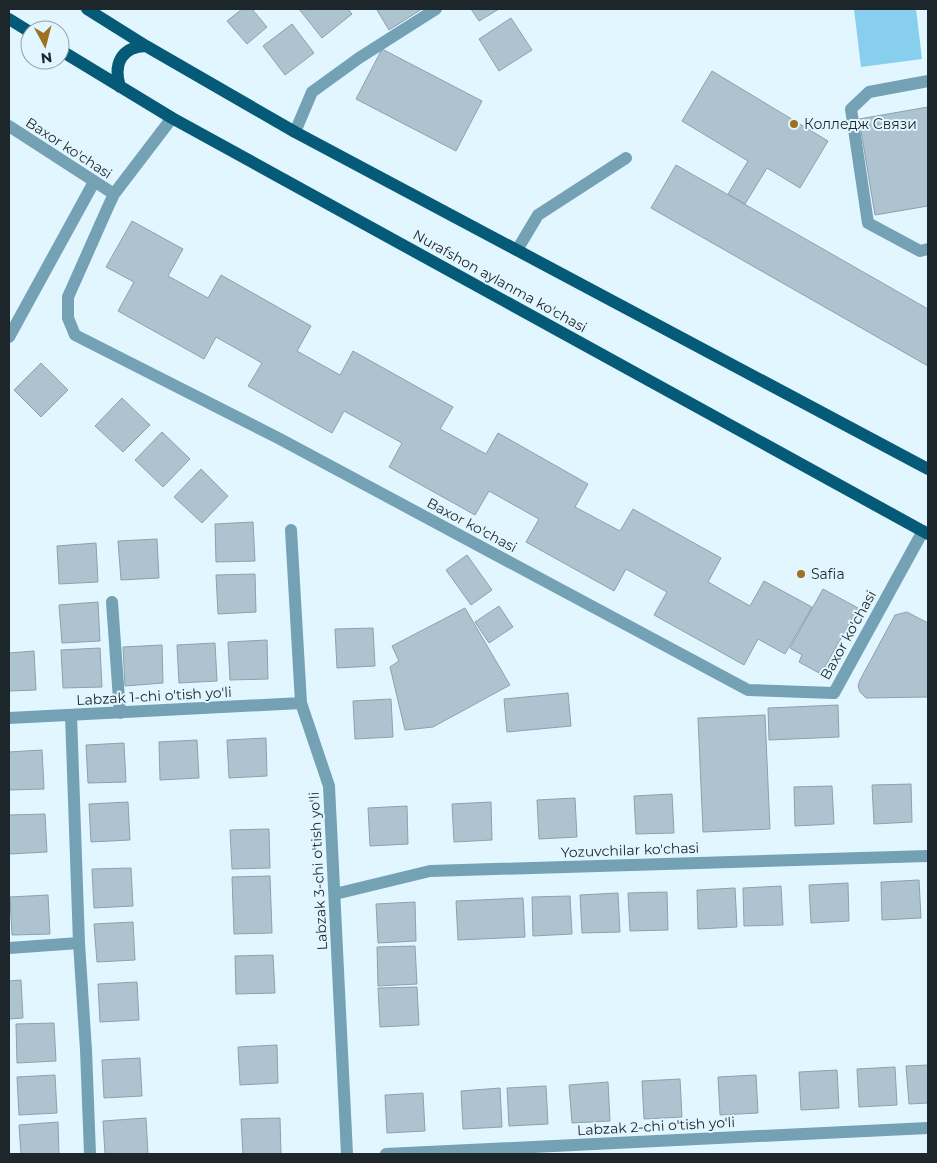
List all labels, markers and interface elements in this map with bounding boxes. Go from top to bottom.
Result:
north arrow [20,20,70,70]
text: N [40,48,53,68]
street label: Baxor ko'chasi [22,113,116,183]
place label: Колледж Связи [804,115,917,133]
marker: Колледж Связи [788,118,800,130]
street label: Nurafshon aylanma ko'chasi [410,226,590,336]
street label: Baxor ko'chasi [424,494,520,556]
place label: Safia [811,565,845,583]
marker: Safia [795,568,807,580]
street label: Baxor ko'chasi [816,587,880,683]
street label: Labzak 1-chi o'tish yo'li [76,683,232,709]
street label: Labzak 3-chi o'tish yo'li [305,791,331,951]
street label: Yozuvchilar ko'chasi [561,839,699,861]
street label: Labzak 2-chi o'tish yo'li [576,1113,736,1139]

